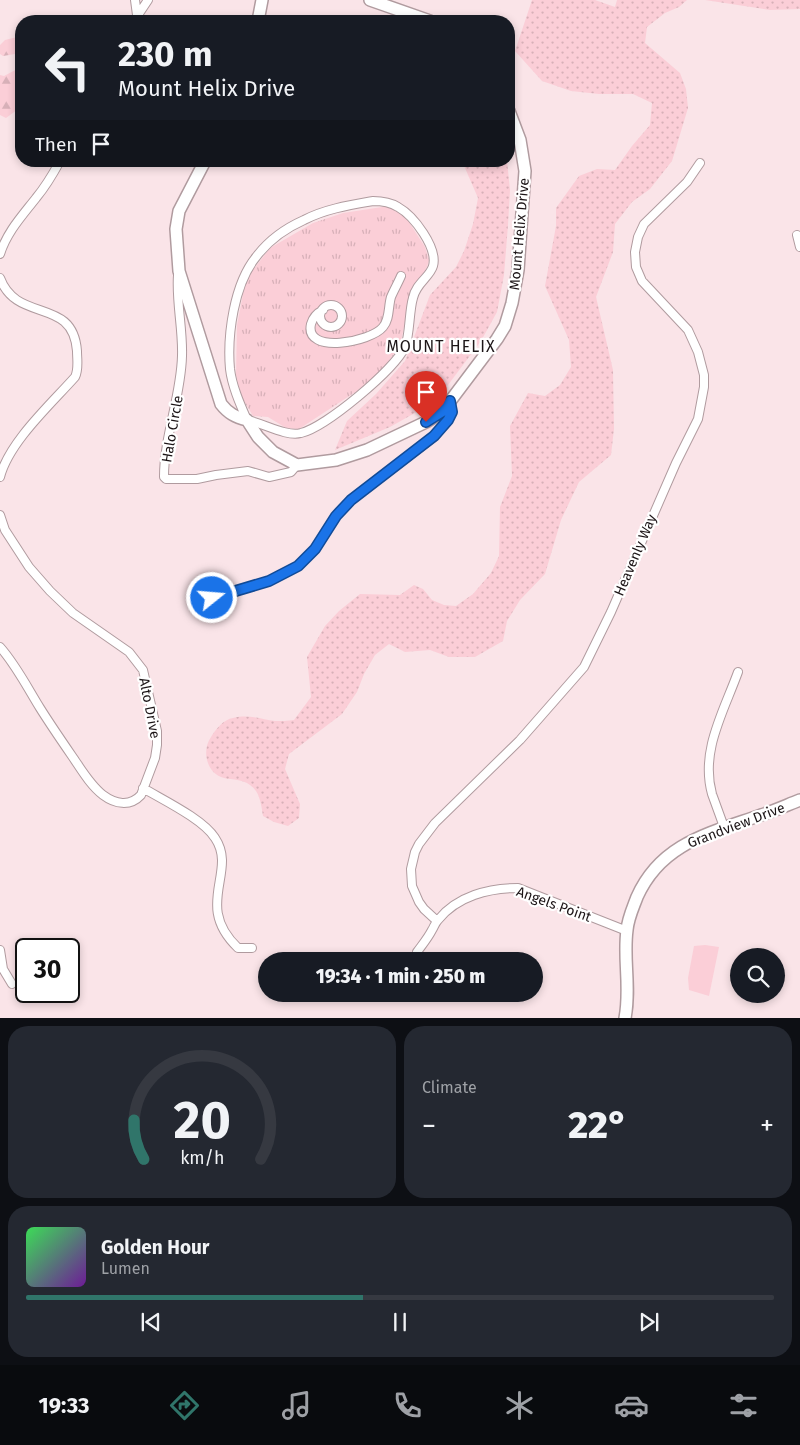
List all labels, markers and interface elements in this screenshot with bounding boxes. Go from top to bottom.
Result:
text: 230 m [118,33,212,75]
icon: left [35,35,100,100]
text: Mount Helix Drive [118,75,295,102]
icon: arrive [87,130,115,158]
text: Then [35,133,77,156]
street label: Mount Helix Drive [506,177,533,291]
district label: MOUNT HELIX [386,337,496,356]
pin [405,371,447,422]
icon: arrive [412,378,440,406]
street label: Halo Circle [158,394,187,464]
street label: Heavenly Way [611,512,660,599]
position arrow [185,571,237,623]
street label: Alto Drive [135,676,164,740]
street label: Grandview Drive [685,799,787,852]
street label: Angels Point [514,883,594,926]
speed limit sign: 30 [15,938,80,1003]
map controls [730,948,785,1003]
button: search [730,948,785,1003]
text: 19:34 · 1 min · 250 m [316,965,485,988]
text: Climate [422,1078,477,1097]
text: 20 [173,1089,231,1152]
text: 22° [568,1102,628,1148]
text: − [422,1109,436,1142]
text: + [760,1109,774,1142]
text: km/h [180,1147,224,1169]
text: Golden Hour [101,1236,210,1259]
text: Lumen [101,1259,150,1278]
icon: previous [137,1308,165,1336]
icon: pause [386,1308,414,1336]
icon: next [635,1308,663,1336]
icon: directions [167,1388,202,1423]
icon: music [279,1388,314,1423]
icon: phone [390,1388,425,1423]
icon: climate [502,1388,537,1423]
icon: car [614,1388,649,1423]
icon: filters [726,1388,761,1423]
text: 19:33 [38,1392,90,1419]

